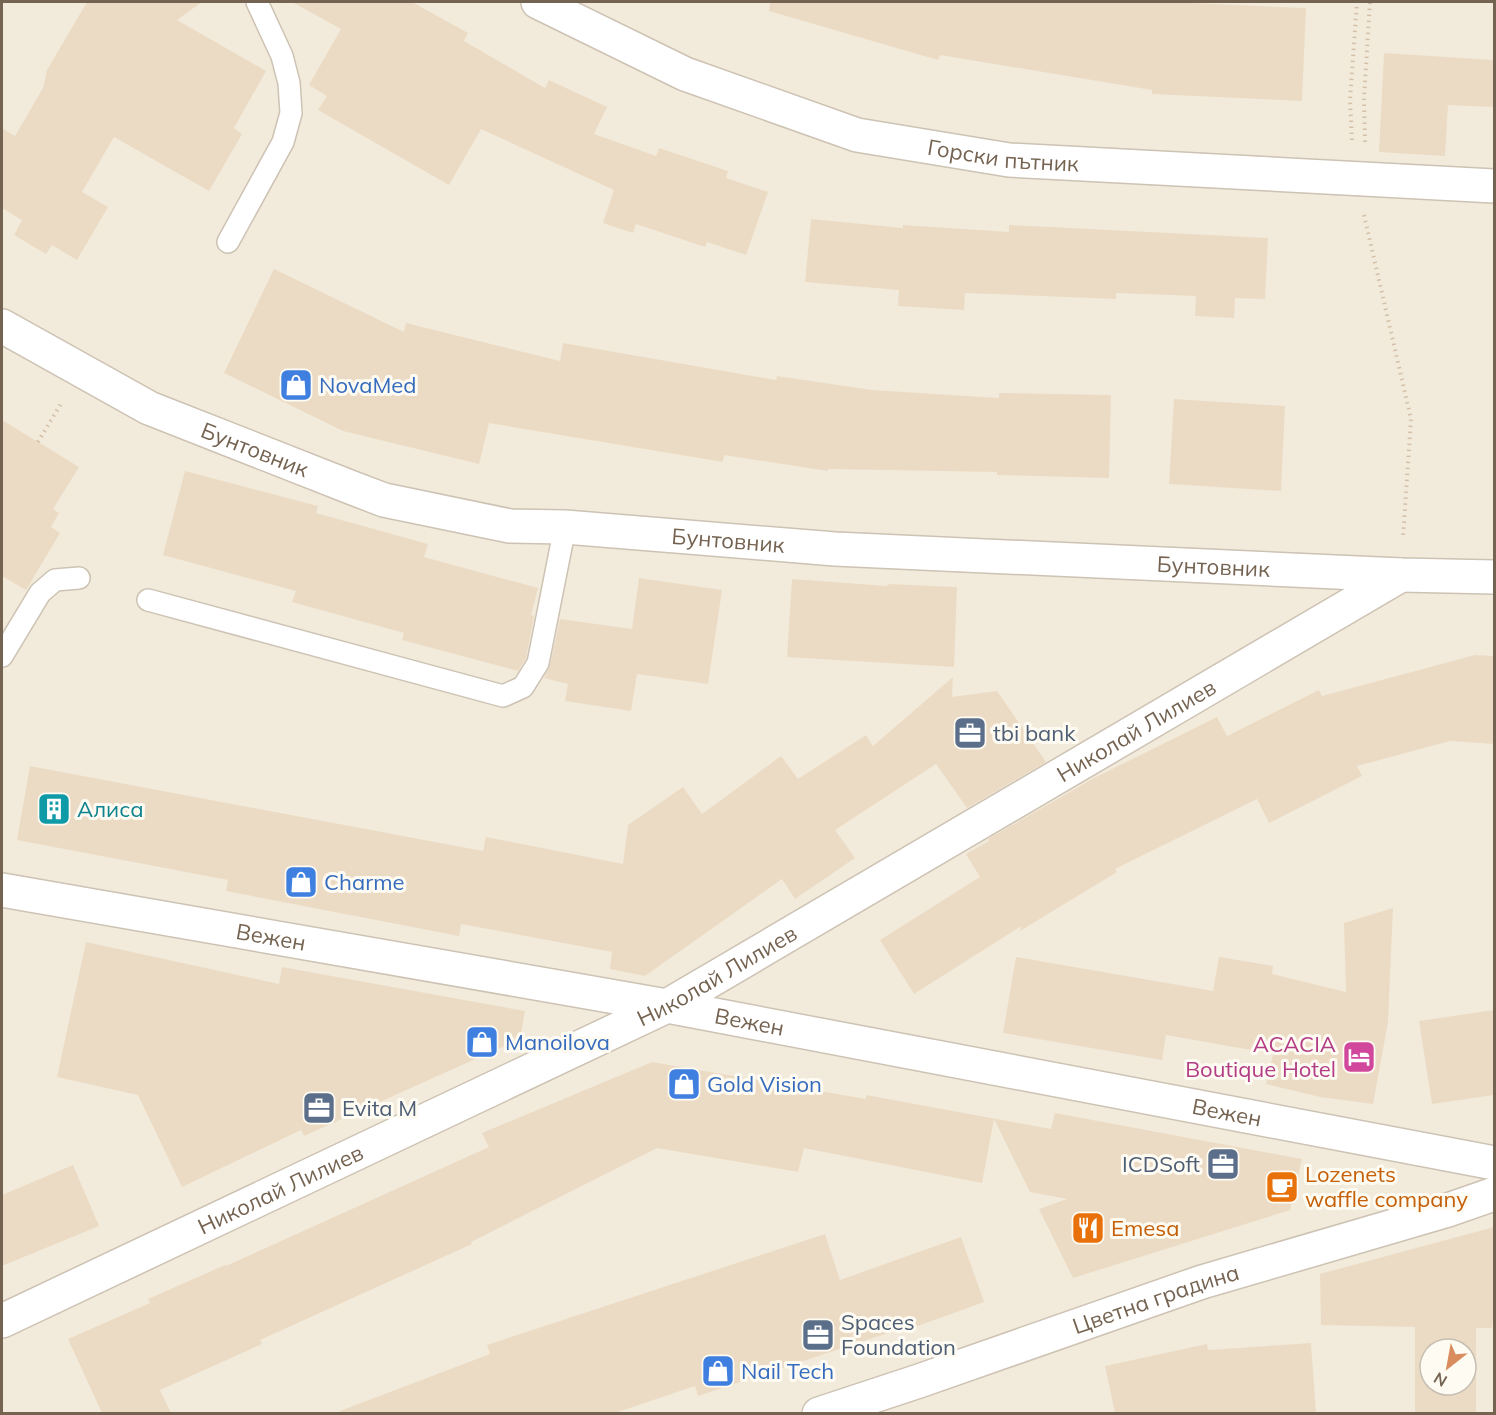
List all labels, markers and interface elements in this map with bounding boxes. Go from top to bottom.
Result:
street label: Горски пътник [926,133,1080,178]
shop icon: NovaMed [278,367,314,403]
place label: NovaMed [319,371,417,399]
street label: Бунтовник [197,416,313,483]
street label: Бунтовник [671,522,786,559]
street label: Бунтовник [1156,550,1271,583]
street label: Николай Лилиев [1052,673,1221,788]
office icon: tbi bank [952,715,988,751]
place label: tbi bank [993,719,1076,747]
building icon: Алиса [36,791,72,827]
place label: Алиса [77,795,144,823]
shop icon: Charme [283,864,319,900]
place label: Charme [324,868,404,896]
street label: Вежен [234,917,308,957]
street label: Николай Лилиев [632,919,802,1032]
street label: Вежен [712,1001,787,1042]
shop icon: Manoilova [464,1024,500,1060]
place label: Manoilova [505,1028,610,1056]
place label: ACACIA Boutique Hotel [1185,1030,1336,1083]
hotel icon: ACACIA Boutique Hotel [1341,1039,1377,1075]
shop icon: Gold Vision [666,1066,702,1102]
place label: Gold Vision [707,1070,822,1098]
office icon: Evita M [301,1090,337,1126]
street label: Вежен [1190,1092,1264,1133]
place label: Evita M [342,1094,417,1122]
street label: Николай Лилиев [193,1138,368,1240]
office icon: ICDSoft [1205,1146,1241,1182]
place label: ICDSoft [1122,1150,1200,1178]
place label: Lozenets waffle company [1305,1160,1468,1213]
cafe icon: Lozenets waffle company [1264,1169,1300,1205]
restaurant icon: Emesa [1070,1210,1106,1246]
place label: Emesa [1111,1214,1179,1242]
street label: Цветна градина [1069,1258,1242,1340]
place label: Spaces Foundation [841,1308,956,1361]
office icon: Spaces Foundation [800,1317,836,1353]
north arrow [1418,1337,1478,1397]
shop icon: Nail Tech [700,1353,736,1389]
place label: Nail Tech [741,1357,834,1385]
text: N [1430,1368,1451,1392]

